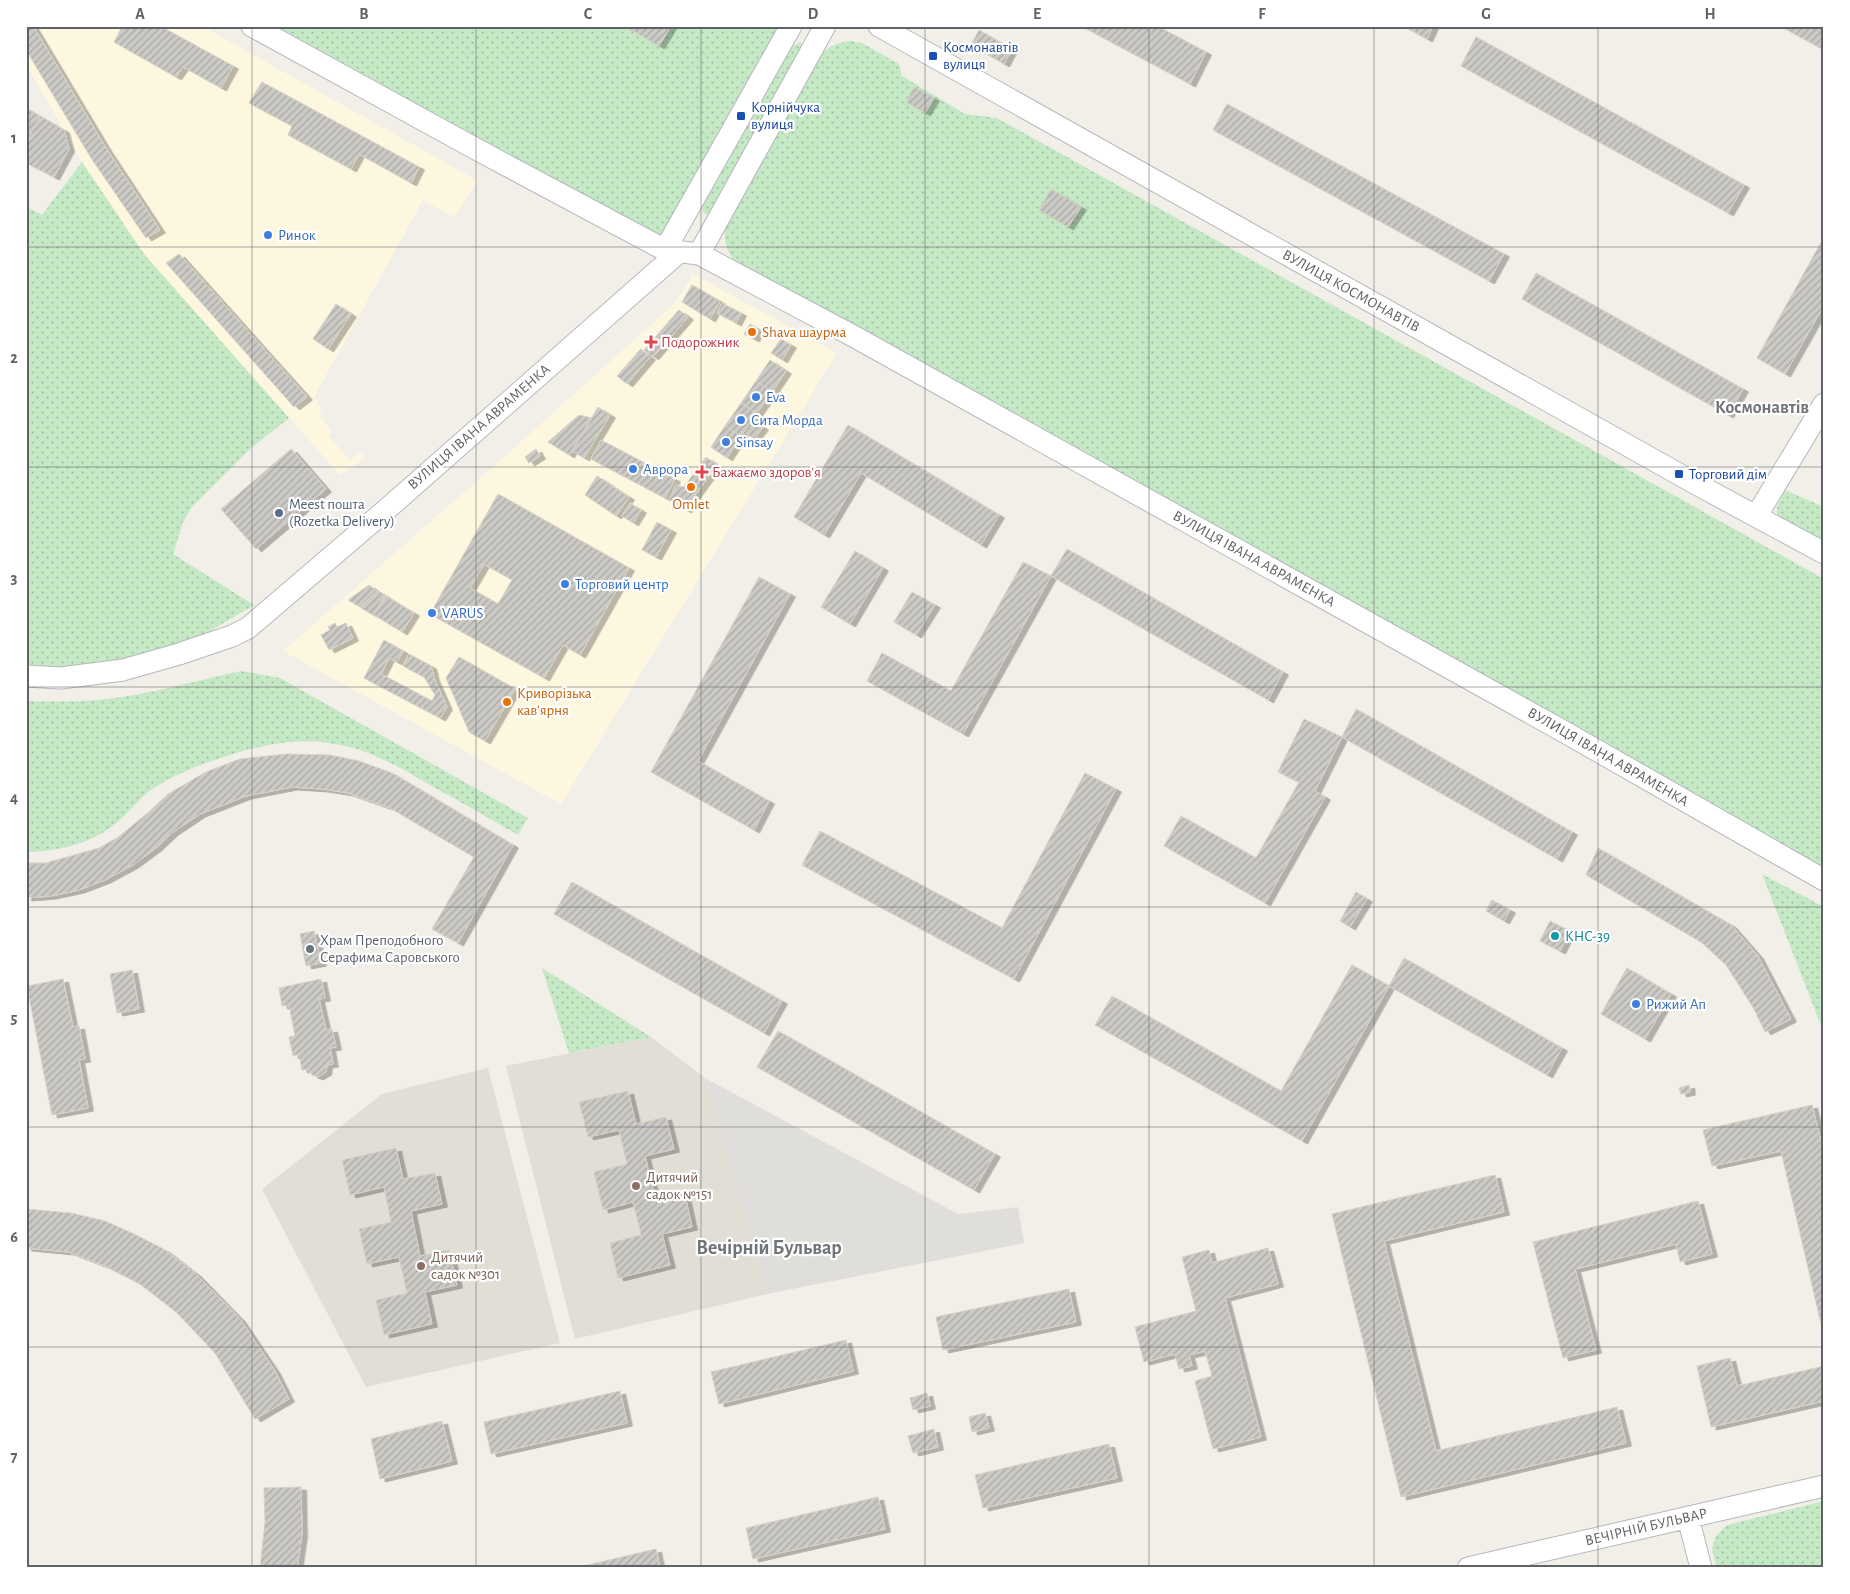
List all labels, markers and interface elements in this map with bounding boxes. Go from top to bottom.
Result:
text: A [135,6,145,22]
text: B [359,6,369,22]
text: C [584,6,593,22]
text: D [808,6,819,22]
text: E [1033,6,1041,22]
text: F [1258,6,1266,22]
text: G [1481,6,1491,22]
text: H [1704,6,1716,22]
place label: Космонавтів вулиця [943,40,1018,72]
marker: Космонавтів вулиця [927,50,939,62]
place label: Корнійчука вулиця [751,100,820,132]
marker: Корнійчука вулиця [735,110,747,122]
text: 1 [11,130,17,146]
place label: Ринок [278,228,316,243]
marker: Ринок [262,229,274,241]
street label: ВУЛИЦЯ КОСМОНАВТІВ [1280,247,1422,335]
place label: Shava шаурма [762,325,846,340]
marker: Shava шаурма [746,326,758,338]
place label: Подорожник [661,335,740,350]
marker: Подорожник [645,336,657,348]
text: 2 [10,350,18,366]
street label: ВУЛИЦЯ ІВАНА АВРАМЕНКА [405,361,553,493]
place label: Eva [766,390,786,405]
marker: Eva [750,391,762,403]
district label: Космонавтів [1715,399,1809,417]
place label: Сита Морда [751,413,823,428]
marker: Сита Морда [735,414,747,426]
place label: Sinsay [736,435,774,450]
marker: Sinsay [720,436,732,448]
place label: Аврора [643,462,688,477]
marker: Аврора [627,463,639,475]
place label: Бажаємо здоров'я [712,465,821,480]
marker: Бажаємо здоров'я [696,466,708,478]
place label: Торговий дім [1689,467,1767,482]
marker: Торговий дім [1673,468,1685,480]
marker: Omlet [685,481,697,493]
place label: Meest пошта (Rozetka Delivery) [289,497,395,529]
place label: Omlet [673,497,710,512]
marker: Meest пошта (Rozetka Delivery) [273,507,285,519]
street label: ВУЛИЦЯ ІВАНА АВРАМЕНКА [1170,508,1338,610]
text: 3 [11,570,18,586]
place label: Торговий центр [575,577,669,592]
marker: Торговий центр [559,578,571,590]
place label: VARUS [442,606,483,621]
marker: VARUS [426,607,438,619]
place label: Криворізька кав'ярня [517,686,592,718]
marker: Криворізька кав'ярня [501,696,513,708]
street label: ВУЛИЦЯ ІВАНА АВРАМЕНКА [1525,705,1691,809]
text: 4 [10,790,18,806]
place label: КНС-39 [1565,929,1610,944]
marker: КНС-39 [1549,930,1561,942]
place label: Храм Преподобного Серафима Саровського [320,933,460,965]
marker: Храм Преподобного Серафима Саровського [304,943,316,955]
place label: Рижий Ап [1646,997,1706,1012]
marker: Рижий Ап [1630,998,1642,1010]
text: 5 [11,1010,18,1026]
place label: Дитячий садок №151 [646,1170,713,1202]
marker: Дитячий садок №151 [630,1180,642,1192]
text: 6 [10,1229,18,1245]
district label: Вечірній Бульвар [696,1238,842,1258]
place label: Дитячий садок №301 [431,1250,500,1282]
marker: Дитячий садок №301 [415,1260,427,1272]
text: 7 [11,1449,18,1465]
street label: ВЕЧІРНІЙ БУЛЬВАР [1584,1506,1708,1548]

